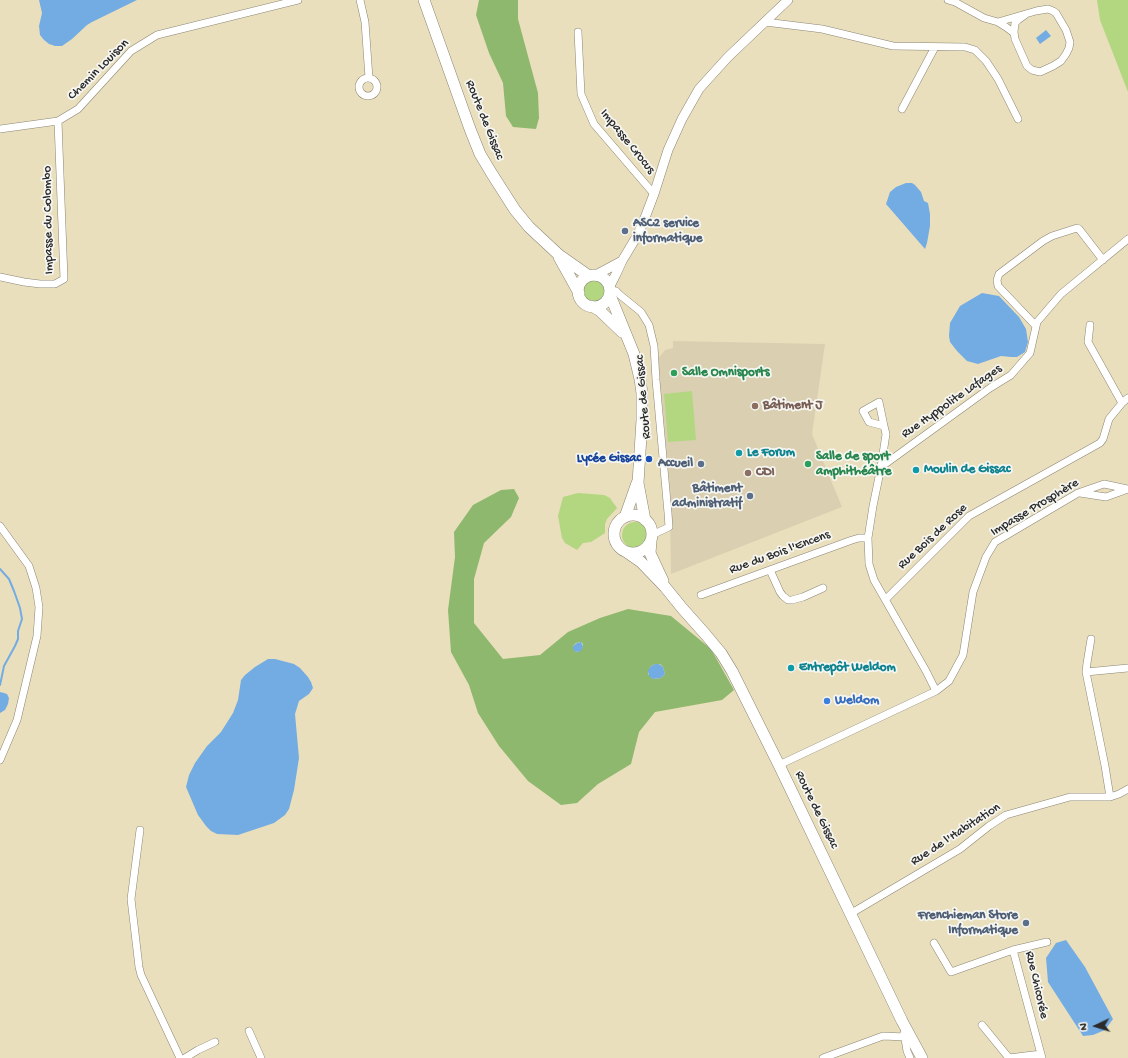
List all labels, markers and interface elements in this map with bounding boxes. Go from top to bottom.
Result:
street label: Chemin Louison [65,36,133,104]
street label: Route de Gissac [461,78,507,162]
street label: Impasse Crocus [596,106,658,178]
street label: Impasse du Colombo [40,166,58,274]
place label: ASC2 service informatique [633,216,702,247]
marker: ASC2 service informatique [620,226,630,236]
street label: Route de Gissac [633,354,655,440]
street label: Rue Hyppolite Lafages [899,362,1005,442]
place label: Salle Omnisports [682,365,769,381]
marker: Salle Omnisports [669,368,679,378]
place label: Bâtiment J [763,398,822,414]
marker: Bâtiment J [750,401,760,411]
place label: Le Forum [747,445,795,461]
marker: Le Forum [734,448,744,458]
place label: Salle de sport amphithéâtre [816,449,891,480]
place label: Lycée Gissac [577,451,641,467]
marker: Lycée Gissac [644,454,654,464]
place label: Accueil [658,456,693,472]
marker: Accueil [696,459,706,469]
marker: Salle de sport amphithéâtre [803,459,813,469]
place label: Moulin de Gissac [924,462,1010,478]
place label: CDI [756,465,775,481]
marker: Moulin de Gissac [911,465,921,475]
marker: CDI [743,468,753,478]
street label: Impasse Prosphère [988,476,1082,540]
place label: Bâtiment administratif [672,481,742,512]
marker: Bâtiment administratif [745,491,755,501]
street label: Rue Bois de Rose [895,501,971,573]
street label: Rue du Bois l'Encens [727,528,833,578]
place label: Entrepôt Weldom [799,660,896,676]
marker: Entrepôt Weldom [786,663,796,673]
place label: Weldom [835,693,879,709]
marker: Weldom [822,696,832,706]
street label: Route de Gissac [790,769,842,851]
street label: Rue de l'Habitation [908,800,1004,870]
place label: Frenchieman Store Informatique [918,908,1018,939]
marker: Frenchieman Store Informatique [1021,918,1031,928]
street label: Rue Chicorée [1021,950,1051,1020]
north arrow [1076,1006,1116,1046]
text: N [1078,1023,1090,1031]

